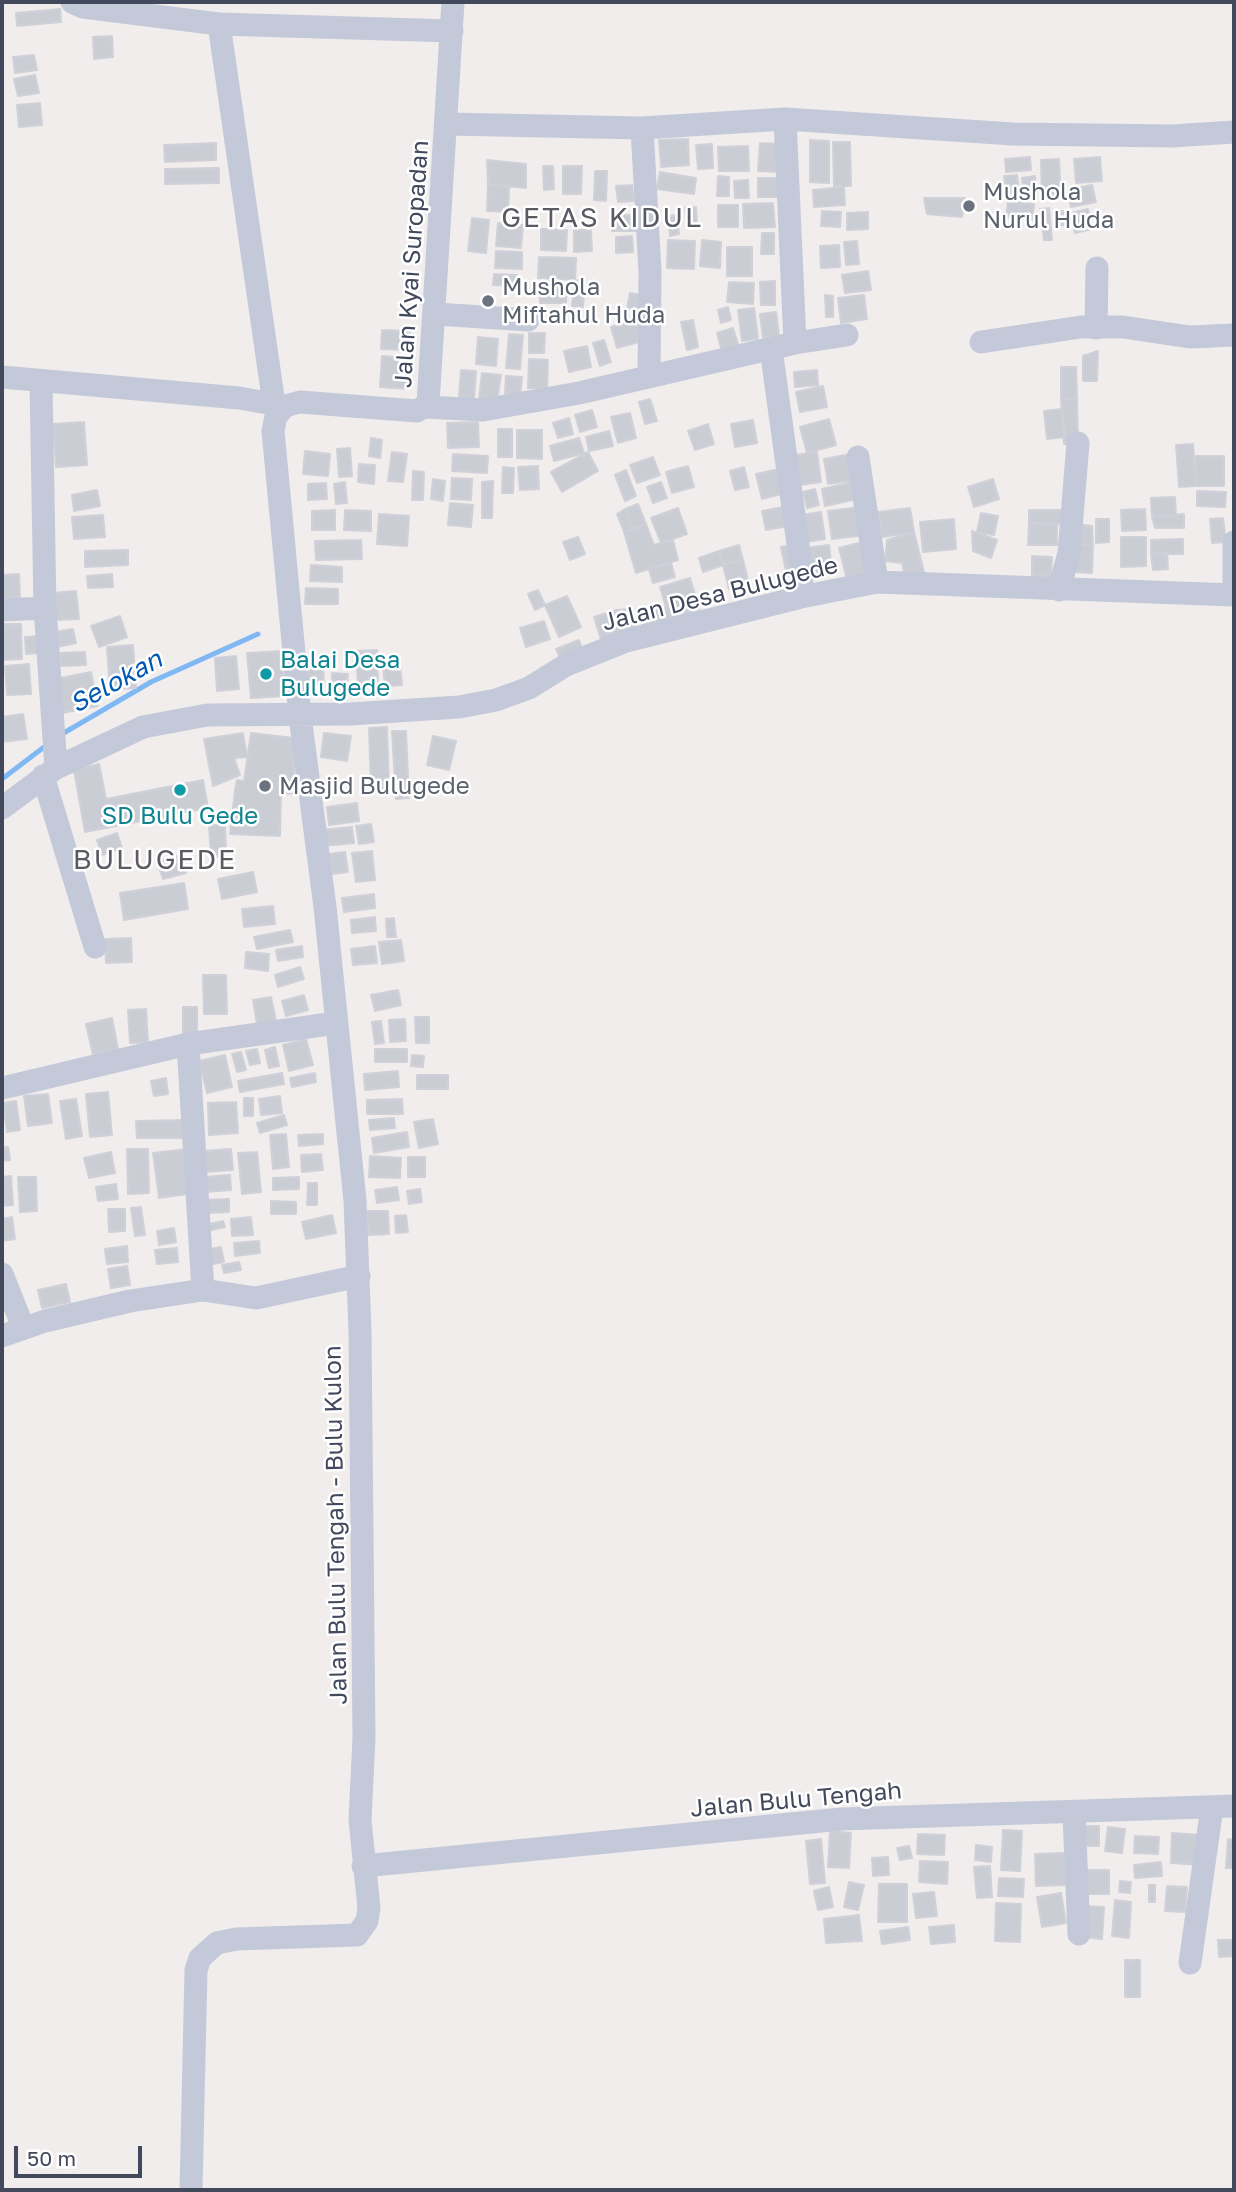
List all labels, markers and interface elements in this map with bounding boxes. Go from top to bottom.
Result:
street label: Jalan Kyai Suropadan [389,139,435,389]
place label: Mushola Nurul Huda [983,178,1114,234]
marker: Mushola Nurul Huda [961,198,977,214]
district label: GETAS KIDUL [503,201,701,235]
place label: Mushola Miftahul Huda [502,273,665,329]
marker: Mushola Miftahul Huda [480,293,496,309]
street label: Jalan Desa Bulugede [599,551,841,637]
water label: Selokan [64,644,168,720]
place label: Balai Desa Bulugede [280,646,400,702]
marker: Balai Desa Bulugede [258,666,274,682]
place label: Masjid Bulugede [279,772,470,800]
marker: Masjid Bulugede [257,778,273,794]
marker: SD Bulu Gede [172,782,188,798]
place label: SD Bulu Gede [102,802,258,830]
district label: BULUGEDE [74,843,236,877]
street label: Jalan Bulu Tengah - Bulu Kulon [318,1345,354,1705]
street label: Jalan Bulu Tengah [689,1776,903,1824]
scale bar [18,2132,145,2176]
text: 50 m [27,2145,76,2171]

